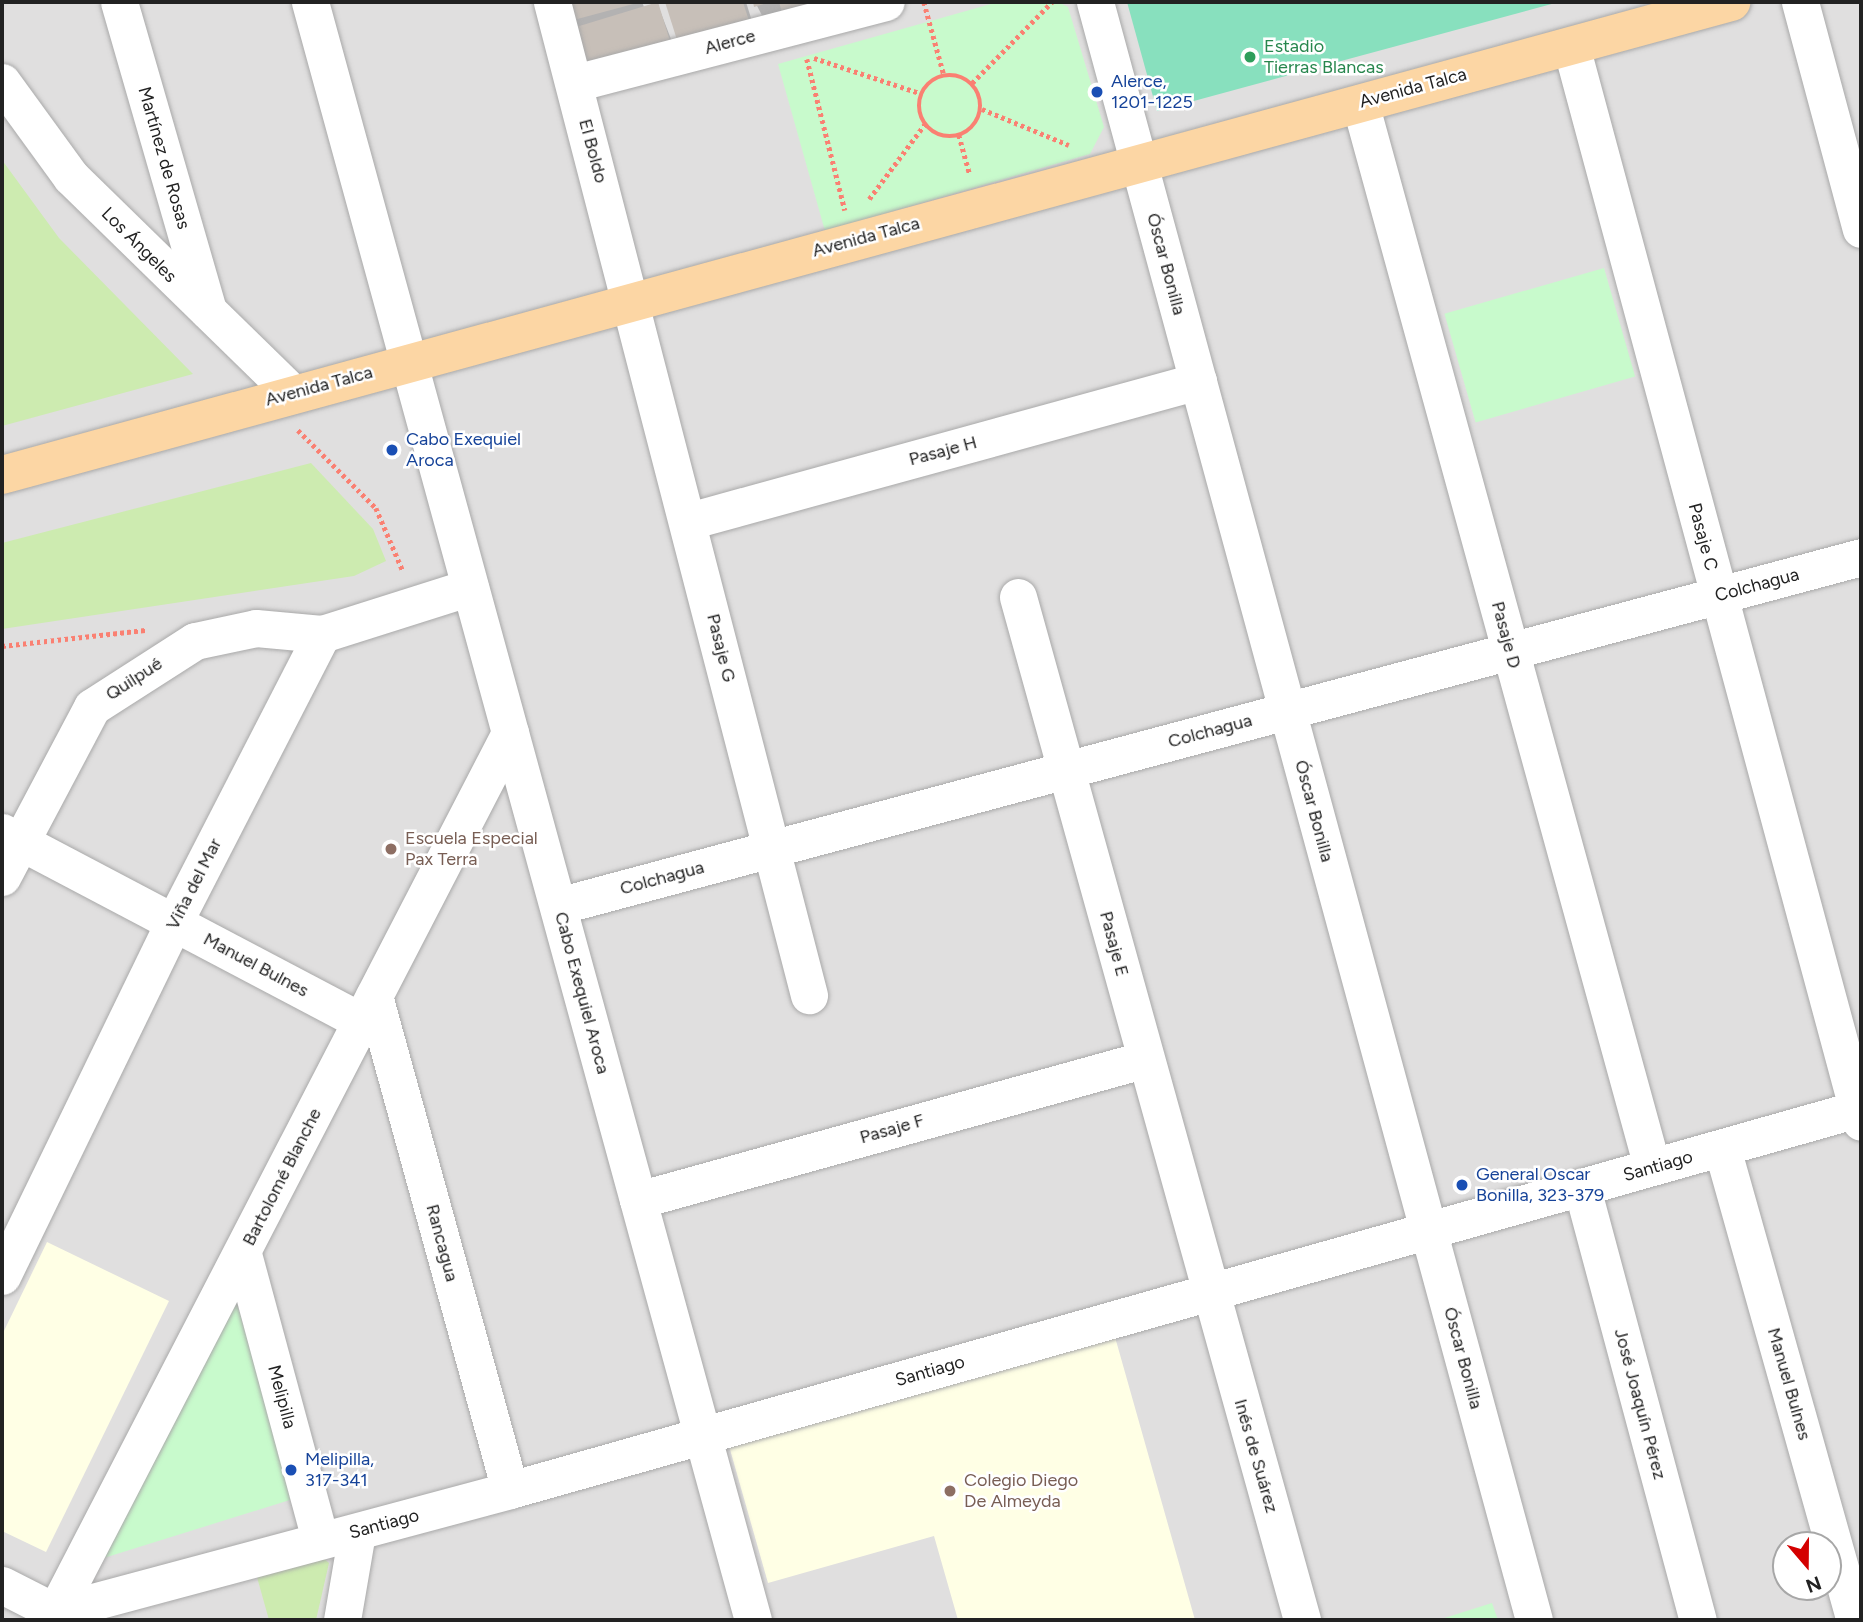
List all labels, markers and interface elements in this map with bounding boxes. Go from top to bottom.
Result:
street label: Alerce [702,25,758,59]
place label: Estadio Tierras Blancas [1264,36,1384,78]
marker: Estadio Tierras Blancas [1242,49,1258,65]
street label: Avenida Talca [1357,63,1469,113]
place label: Alerce, 1201-1225 [1111,71,1193,114]
street label: Martínez de Rosas [133,84,195,232]
marker: Alerce, 1201-1225 [1089,84,1105,100]
street label: El Boldo [574,117,612,185]
street label: Los Ángeles [97,203,181,287]
street label: Óscar Bonilla [1142,211,1190,317]
street label: Avenida Talca [810,212,922,262]
street label: Avenida Talca [263,361,375,411]
place label: Cabo Exequiel Aroca [406,429,521,472]
street label: Pasaje H [907,432,979,470]
marker: Cabo Exequiel Aroca [384,442,400,458]
street label: Pasaje C [1684,501,1722,573]
street label: Colchagua [1713,563,1801,607]
street label: Pasaje D [1487,599,1525,671]
street label: Pasaje G [702,612,740,684]
street label: Quilpué [102,653,166,705]
street label: Colchagua [1166,709,1254,753]
street label: Óscar Bonilla [1290,758,1338,864]
place label: Escuela Especial Pax Terra [405,828,538,870]
street label: Viña del Mar [162,835,226,933]
marker: Escuela Especial Pax Terra [383,841,399,857]
street label: Colchagua [618,856,706,900]
street label: Pasaje E [1095,909,1133,979]
street label: Cabo Exequiel Aroca [550,910,614,1076]
street label: Manuel Bulnes [200,928,312,1002]
street label: Bartolomé Blanche [238,1105,326,1249]
street label: Pasaje F [857,1110,927,1148]
street label: Santiago [1621,1146,1695,1186]
place label: General Oscar Bonilla, 323-379 [1476,1164,1604,1206]
marker: General Oscar Bonilla, 323-379 [1454,1177,1470,1193]
street label: Rancagua [421,1202,463,1284]
street label: Óscar Bonilla [1439,1305,1487,1411]
street label: Manuel Bulnes [1763,1325,1815,1443]
street label: José Joaquín Pérez [1609,1326,1671,1482]
street label: Santiago [893,1351,967,1391]
street label: Melipilla [263,1363,301,1431]
street label: Inés de Suárez [1229,1397,1283,1515]
place label: Melipilla, 317-341 [305,1449,374,1492]
marker: Melipilla, 317-341 [283,1462,299,1478]
place label: Colegio Diego De Almeyda [964,1470,1078,1512]
marker: Colegio Diego De Almeyda [942,1483,958,1499]
street label: Santiago [347,1504,421,1544]
north arrow [1772,1531,1842,1601]
text: N [1803,1571,1825,1598]

